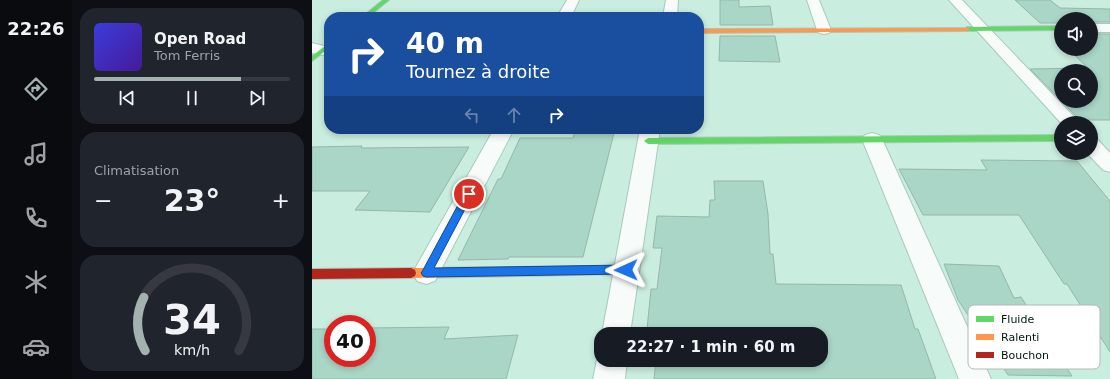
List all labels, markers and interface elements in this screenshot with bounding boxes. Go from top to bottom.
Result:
map controls [1054,12,1098,160]
button: sound [1054,12,1098,56]
text: 22:26 [7,18,65,39]
text: 40 m [406,27,484,60]
icon: right [340,28,392,80]
text: Open Road [154,30,246,48]
text: Tom Ferris [154,48,220,63]
text: Tournez à droite [406,61,550,82]
button: search [1054,64,1098,108]
icon: directions [22,75,50,103]
icon: previous [116,87,138,109]
icon: pause [181,87,203,109]
icon: next [246,87,268,109]
icon: left [461,104,483,126]
icon: ahead [503,104,525,126]
icon: right [545,104,567,126]
button: layers [1054,116,1098,160]
icon: music [22,140,50,168]
text: Climatisation [94,163,179,178]
pin [452,177,486,211]
text: 23° [164,183,220,218]
icon: arrive [458,183,480,205]
text: − [94,188,112,213]
text: + [272,188,290,213]
icon: phone [22,204,50,232]
position arrow [605,249,647,291]
icon: climate [22,268,50,296]
text: 34 [163,295,221,344]
legend [968,305,1100,369]
text: Fluide [1001,313,1034,326]
speed limit sign: 40 [324,315,376,367]
text: Ralenti [1001,331,1039,344]
icon: car [22,333,50,361]
text: 22:27 · 1 min · 60 m [627,338,795,356]
text: km/h [174,342,210,358]
text: Bouchon [1001,349,1049,362]

